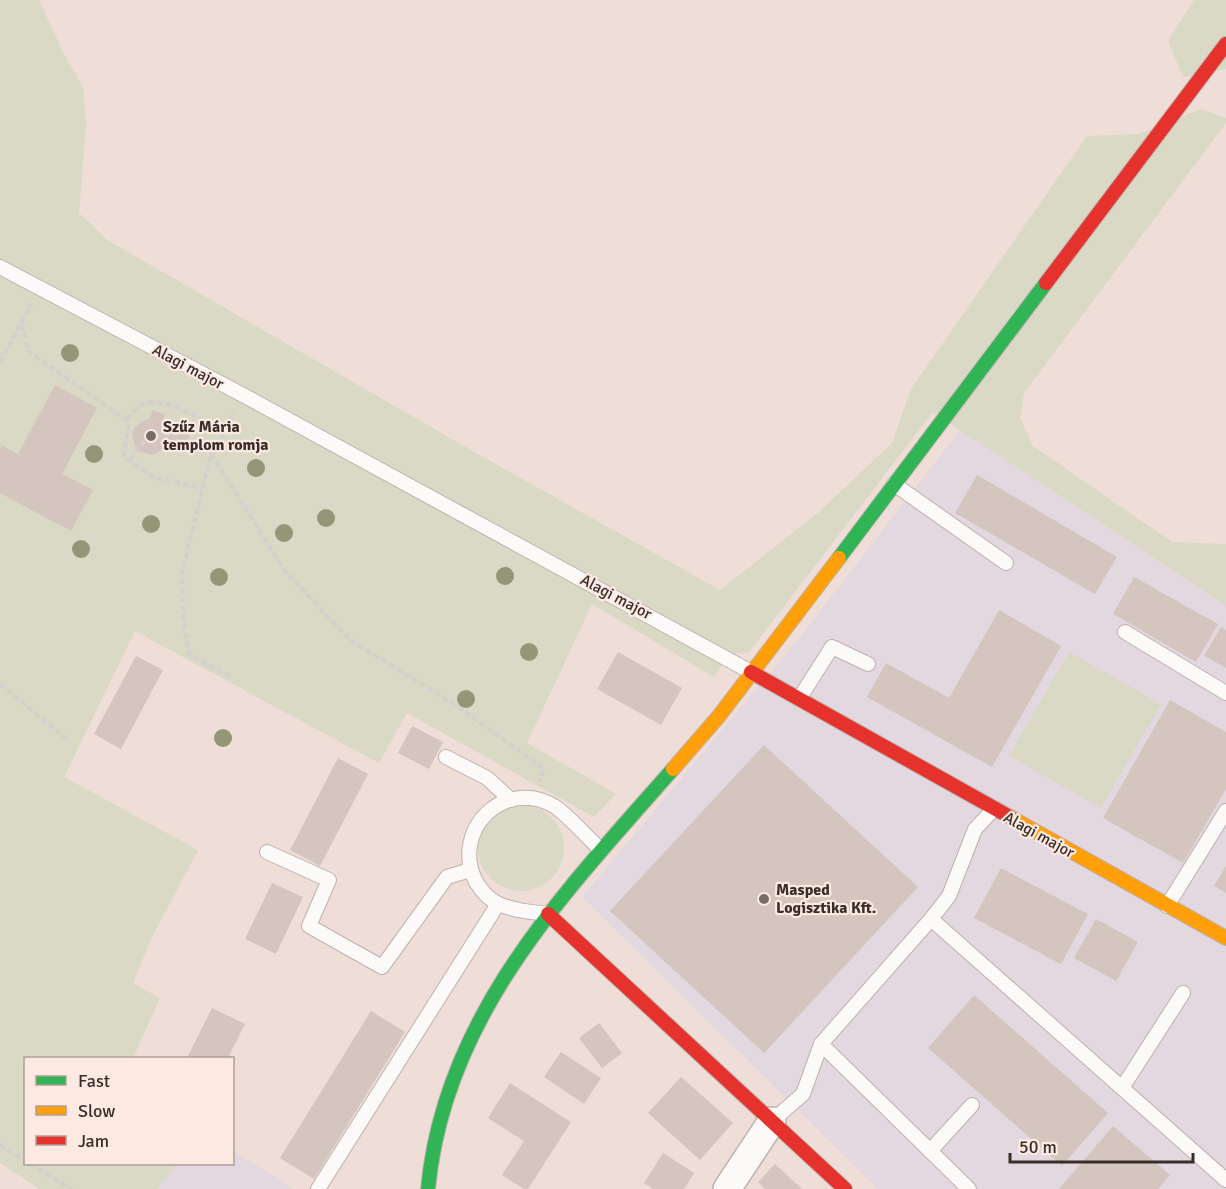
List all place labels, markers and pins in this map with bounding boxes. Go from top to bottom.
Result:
place label: Szűz Mária templom romja [162,417,269,455]
marker: Szűz Mária templom romja [144,429,158,443]
place label: Masped Logisztika Kft. [776,880,876,918]
marker: Masped Logisztika Kft. [757,892,771,906]

